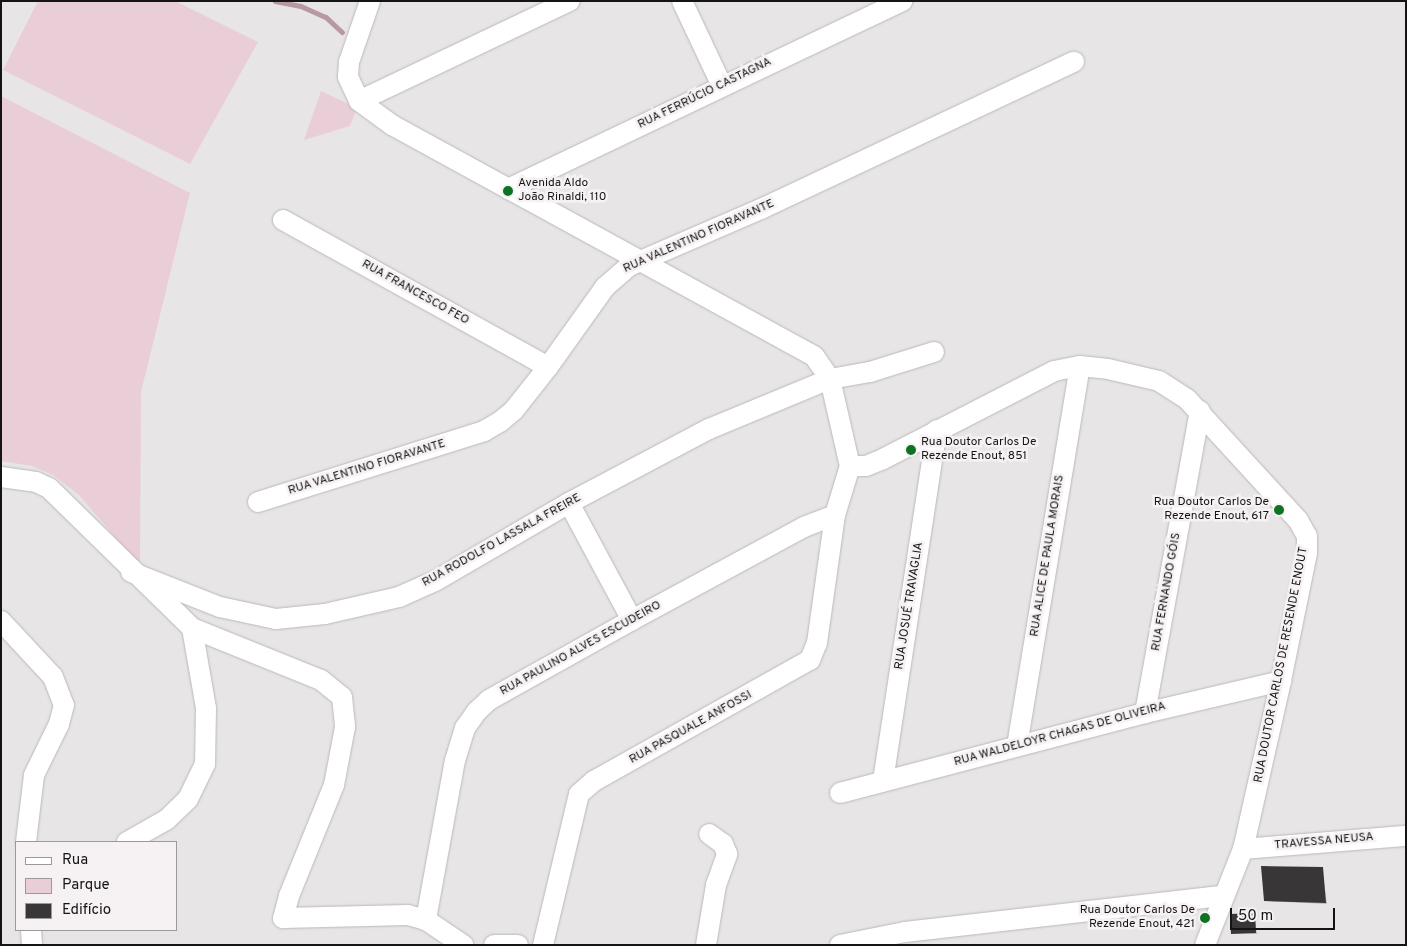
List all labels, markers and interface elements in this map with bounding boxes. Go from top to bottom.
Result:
street label: RUA FERRÚCIO CASTAGNA [636,55,774,133]
place label: Avenida Aldo João Rinaldi, 110 [518,177,606,205]
marker: Avenida Aldo João Rinaldi, 110 [502,185,514,197]
street label: RUA VALENTINO FIORAVANTE [621,197,777,277]
street label: RUA FRANCESCO FEO [359,257,471,329]
place label: Rua Doutor Carlos De Rezende Enout, 851 [921,436,1036,464]
street label: RUA VALENTINO FIORAVANTE [286,437,448,499]
marker: Rua Doutor Carlos De Rezende Enout, 851 [905,444,917,456]
street label: RUA ALICE DE PAULA MORAIS [1028,473,1068,639]
street label: RUA RODOLFO LASSALA FREIRE [420,491,584,591]
place label: Rua Doutor Carlos De Rezende Enout, 617 [1154,496,1269,524]
marker: Rua Doutor Carlos De Rezende Enout, 617 [1273,504,1285,516]
street label: RUA FERNANDO GÓIS [1149,531,1185,653]
street label: RUA JOSUÉ TRAVAGLIA [893,541,927,671]
street label: RUA DOUTOR CARLOS DE RESENDE ENOUT [1252,546,1312,784]
street label: RUA PAULINO ALVES ESCUDEIRO [498,598,664,700]
street label: RUA PASQUALE ANFOSSI [627,688,755,768]
street label: RUA WALDELOYR CHAGAS DE OLIVEIRA [952,700,1168,770]
street label: TRAVESSA NEUSA [1273,830,1375,854]
legend [15,841,178,931]
text: Rua [62,851,88,870]
text: Parque [62,876,110,895]
scale bar [1232,898,1337,930]
text: Edifício [62,901,111,920]
place label: Rua Doutor Carlos De Rezende Enout, 421 [1080,904,1195,932]
text: 50 m [1238,907,1273,926]
marker: Rua Doutor Carlos De Rezende Enout, 421 [1199,912,1211,924]

